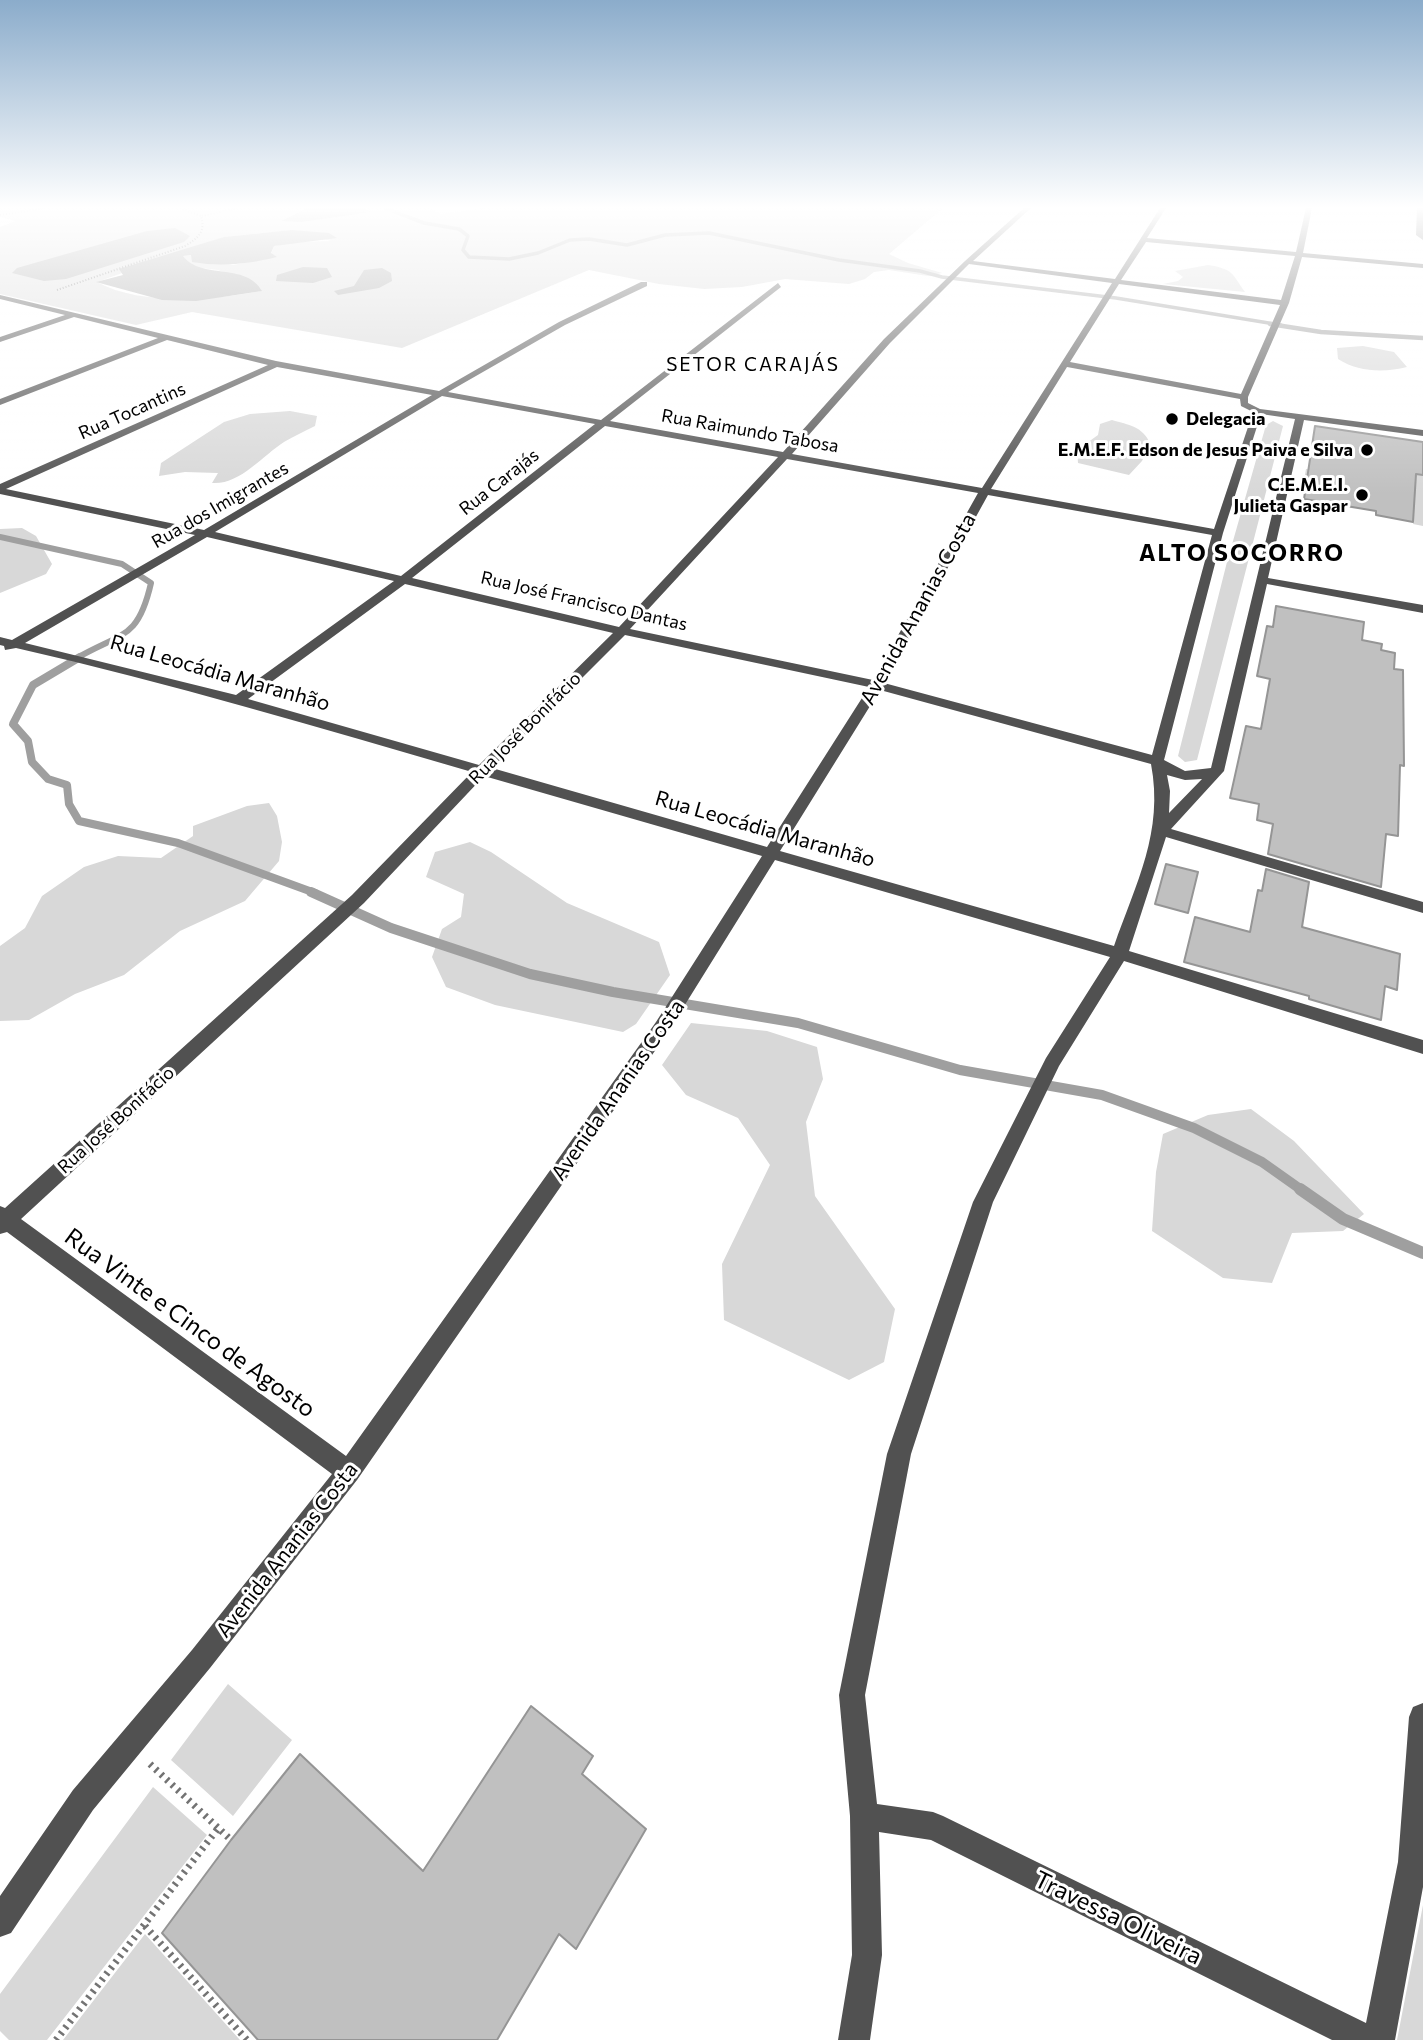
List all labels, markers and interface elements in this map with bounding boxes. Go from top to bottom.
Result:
district label: SETOR CARAJÁS [668,354,838,376]
street label: Rua Tocantins [75,378,189,444]
street label: Rua Raimundo Tabosa [660,405,840,457]
place label: Delegacia [1186,408,1266,430]
marker: Delegacia [1164,411,1180,427]
place label: E.M.E.F. Edson de Jesus Paiva e Silva [1058,439,1353,461]
marker: E.M.E.F. Edson de Jesus Paiva e Silva [1359,442,1375,458]
street label: Rua Carajás [455,444,543,520]
street label: Rua dos Imigrantes [148,457,292,553]
place label: C.E.M.E.I. Julieta Gaspar [1234,474,1348,516]
marker: C.E.M.E.I. Julieta Gaspar [1354,487,1370,503]
street label: Avenida Ananias Costa [855,509,981,709]
district label: ALTO SOCORRO [1140,539,1344,567]
street label: Rua José Francisco Dantas [479,567,689,635]
street label: Rua Leocádia Maranhão [107,630,333,716]
street label: Rua José Bonifácio [464,667,586,789]
street label: Rua Leocádia Maranhão [652,786,878,872]
street label: Avenida Ananias Costa [546,995,690,1185]
street label: Rua José Bonifácio [53,1062,179,1178]
street label: Rua Vinte e Cinco de Agosto [59,1222,321,1424]
street label: Avenida Ananias Costa [211,1458,363,1642]
street label: Travessa Oliveira [1029,1865,1207,1971]

